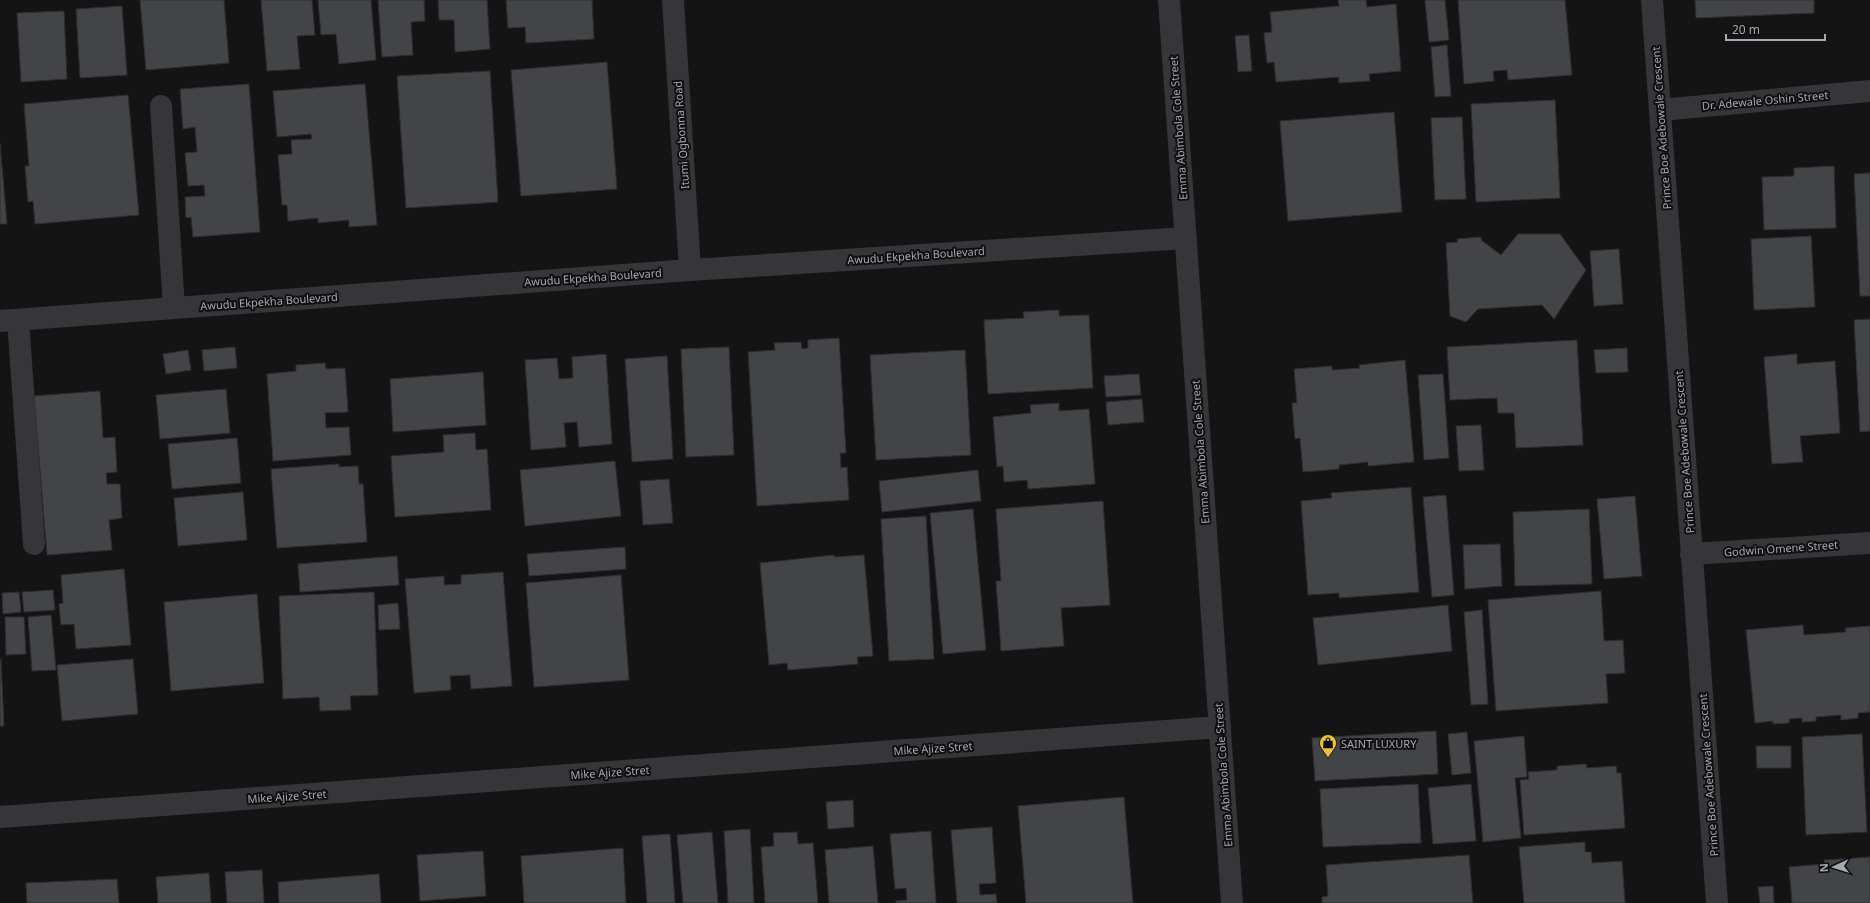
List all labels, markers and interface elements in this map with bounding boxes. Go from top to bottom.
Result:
scale bar [1726,16,1825,42]
text: 20 m [1732,21,1760,38]
street label: Prince Boe Adebowale Crescent [1648,46,1674,210]
street label: Emma Abimbola Cole Street [1165,56,1191,200]
street label: Itumi Ogbonna Road [670,80,692,190]
street label: Dr. Adewale Oshin Street [1701,87,1829,113]
street label: Awudu Ekpekha Boulevard [847,243,985,267]
street label: Awudu Ekpekha Boulevard [524,265,662,289]
street label: Awudu Ekpekha Boulevard [200,289,338,313]
street label: Prince Boe Adebowale Crescent [1671,370,1697,534]
street label: Emma Abimbola Cole Street [1187,380,1213,524]
street label: Godwin Omene Street [1723,537,1839,559]
street label: Prince Boe Adebowale Crescent [1695,693,1721,857]
street label: Emma Abimbola Cole Street [1210,703,1236,847]
shop icon: SAINT LUXURY [1318,733,1338,758]
place label: SAINT LUXURY [1341,736,1417,751]
street label: Mike Ajize Stret [893,738,973,758]
street label: Mike Ajize Stret [570,762,650,782]
street label: Mike Ajize Stret [247,786,327,806]
north arrow [1814,847,1854,887]
text: N [1816,863,1831,873]

